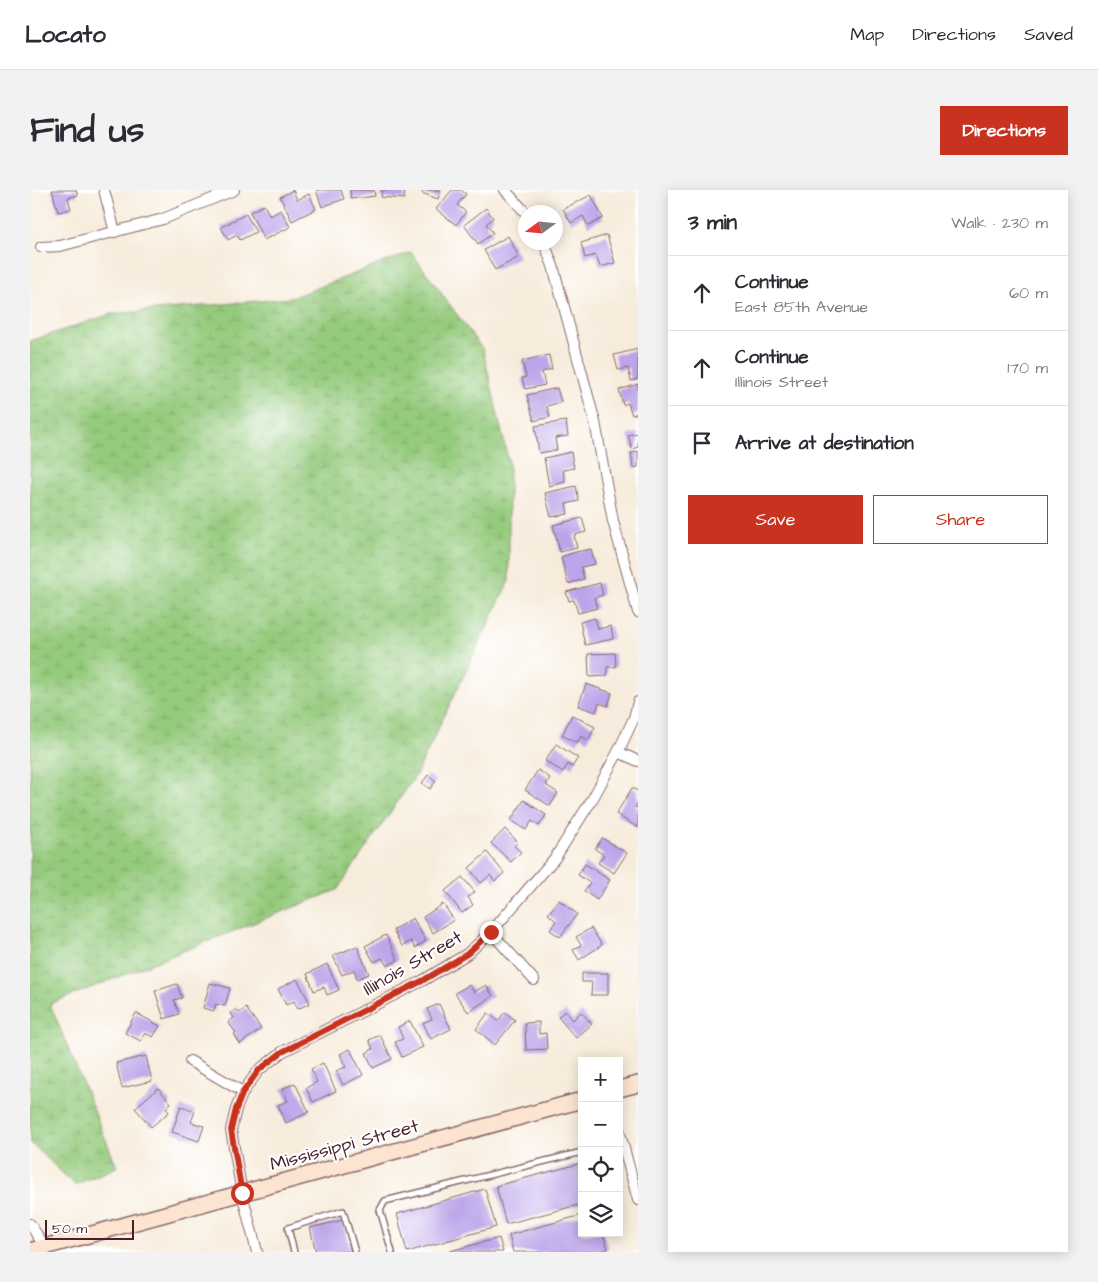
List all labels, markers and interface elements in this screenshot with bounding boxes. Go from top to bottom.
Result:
text: Locato [25,18,106,52]
text: Map [850,22,884,47]
text: Directions [912,22,996,47]
text: Saved [1024,22,1073,47]
text: Find us [30,106,144,155]
button: Directions [940,106,1068,155]
north arrow [518,205,563,250]
text: 3 min [688,208,737,237]
text: Walk · 230 m [951,212,1048,234]
text: Continue [735,269,809,296]
icon: ahead [688,279,716,307]
text: 60 m [1009,282,1048,304]
text: East 85th Avenue [735,296,868,318]
text: Continue [735,344,809,371]
icon: ahead [688,354,716,382]
text: 170 m [1007,357,1048,379]
text: Illinois Street [735,371,828,393]
icon: arrive [688,429,716,457]
text: Arrive at destination [735,430,914,457]
button: Save [688,495,863,544]
button: Share [873,495,1048,544]
route end [480,921,503,944]
street label: Illinois Street [358,924,468,1003]
map controls [578,1057,623,1237]
button: + [578,1057,623,1102]
button: − [578,1102,623,1147]
street label: Mississippi Street [267,1113,422,1178]
button: locate [578,1147,623,1192]
route start [231,1182,254,1205]
button: layers [578,1192,623,1237]
scale bar [45,1217,134,1240]
text: 50 m [52,1219,87,1239]

